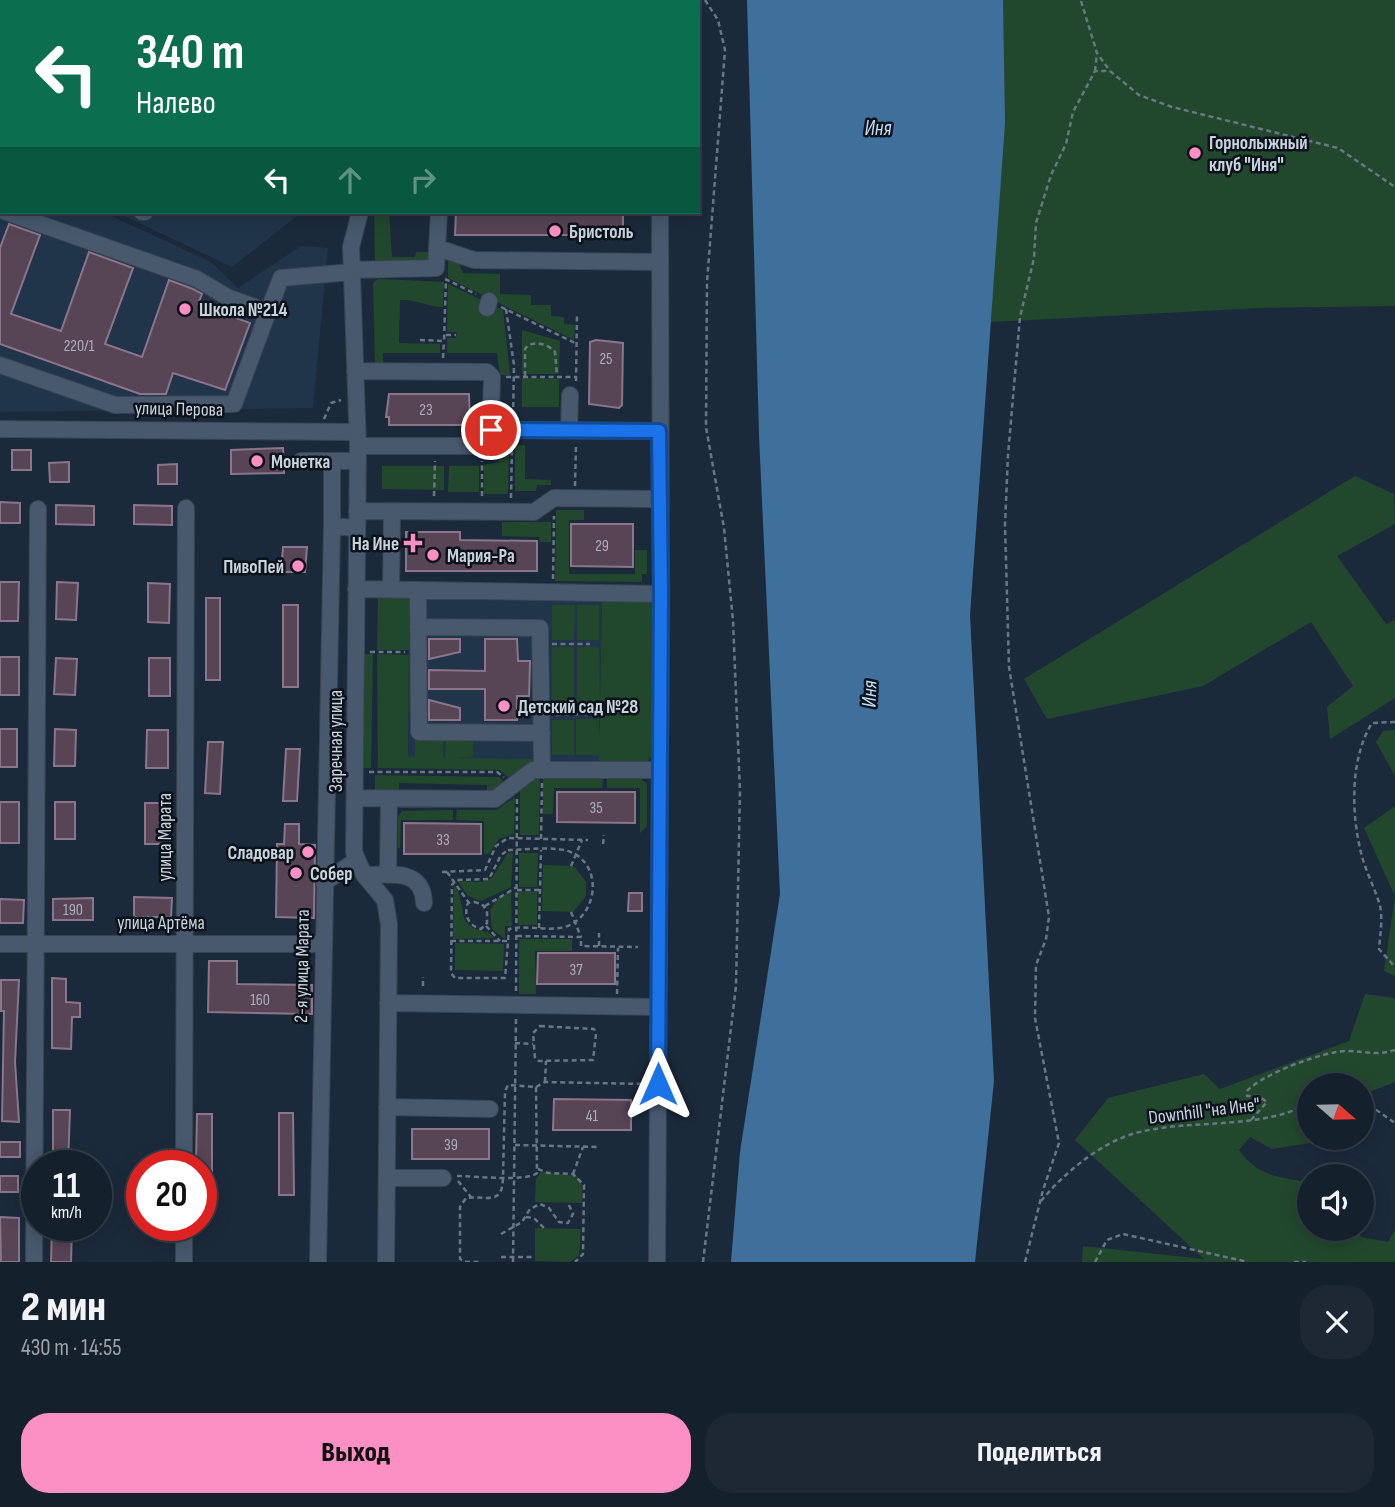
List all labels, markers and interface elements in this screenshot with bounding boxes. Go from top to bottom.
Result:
text: 340 m [136,24,244,83]
icon: left [21,28,112,119]
text: Налево [136,84,216,123]
water label: Иня [864,116,892,141]
place label: Горнолыжный клуб "Иня" [1209,132,1308,177]
marker: Горнолыжный клуб "Иня" [1187,145,1203,161]
icon: left [258,161,296,199]
icon: ahead [331,161,369,199]
icon: right [404,161,442,199]
place label: Бристоль [569,221,634,244]
marker: Бристоль [547,223,563,239]
place label: Школа №214 [199,299,288,322]
marker: Школа №214 [177,301,193,317]
house number: 220/1 [64,337,95,356]
house number: 25 [599,350,613,369]
street label: улица Перова [135,397,223,422]
pin [461,400,521,460]
house number: 23 [419,401,433,420]
icon: arrive [472,411,510,449]
place label: Монетка [271,451,330,474]
marker: Монетка [249,453,265,469]
place label: На Ине [352,533,399,556]
marker: На Ине [405,535,421,551]
house number: 29 [595,537,609,556]
place label: Мария-Ра [447,545,515,568]
marker: Мария-Ра [425,547,441,563]
place label: ПивоПей [223,556,284,579]
marker: ПивоПей [290,558,306,574]
water label: Иня [857,680,882,708]
street label: Заречная улица [325,690,348,792]
place label: Детский сад №28 [518,696,638,719]
marker: Детский сад №28 [496,698,512,714]
street label: улица Марата [154,793,177,881]
house number: 35 [589,799,603,818]
house number: 33 [436,831,450,850]
place label: Сладовар [228,842,294,865]
marker: Сладовар [300,844,316,860]
place label: Собер [310,863,353,886]
marker: Собер [288,865,304,881]
house number: 190 [63,901,83,920]
street label: 2-я улица Марата [290,909,315,1023]
street label: улица Артёма [117,912,205,935]
house number: 37 [569,961,583,980]
house number: 160 [250,991,270,1010]
position arrow [621,1047,695,1121]
north arrow [1297,1073,1374,1150]
map controls [1297,1073,1374,1241]
street label: Downhill "на Ине" [1147,1093,1261,1130]
house number: 41 [586,1107,599,1126]
house number: 39 [444,1136,458,1155]
speed limit sign: 20 [126,1150,217,1241]
button: sound [1297,1164,1374,1241]
text: 11 [53,1165,80,1208]
text: km/h [51,1202,82,1223]
text: 2 мин [21,1282,106,1333]
button: close [1300,1285,1374,1359]
text: 430 m · 14:55 [21,1334,121,1362]
button: Выход [21,1413,691,1493]
button: Поделиться [705,1413,1374,1493]

